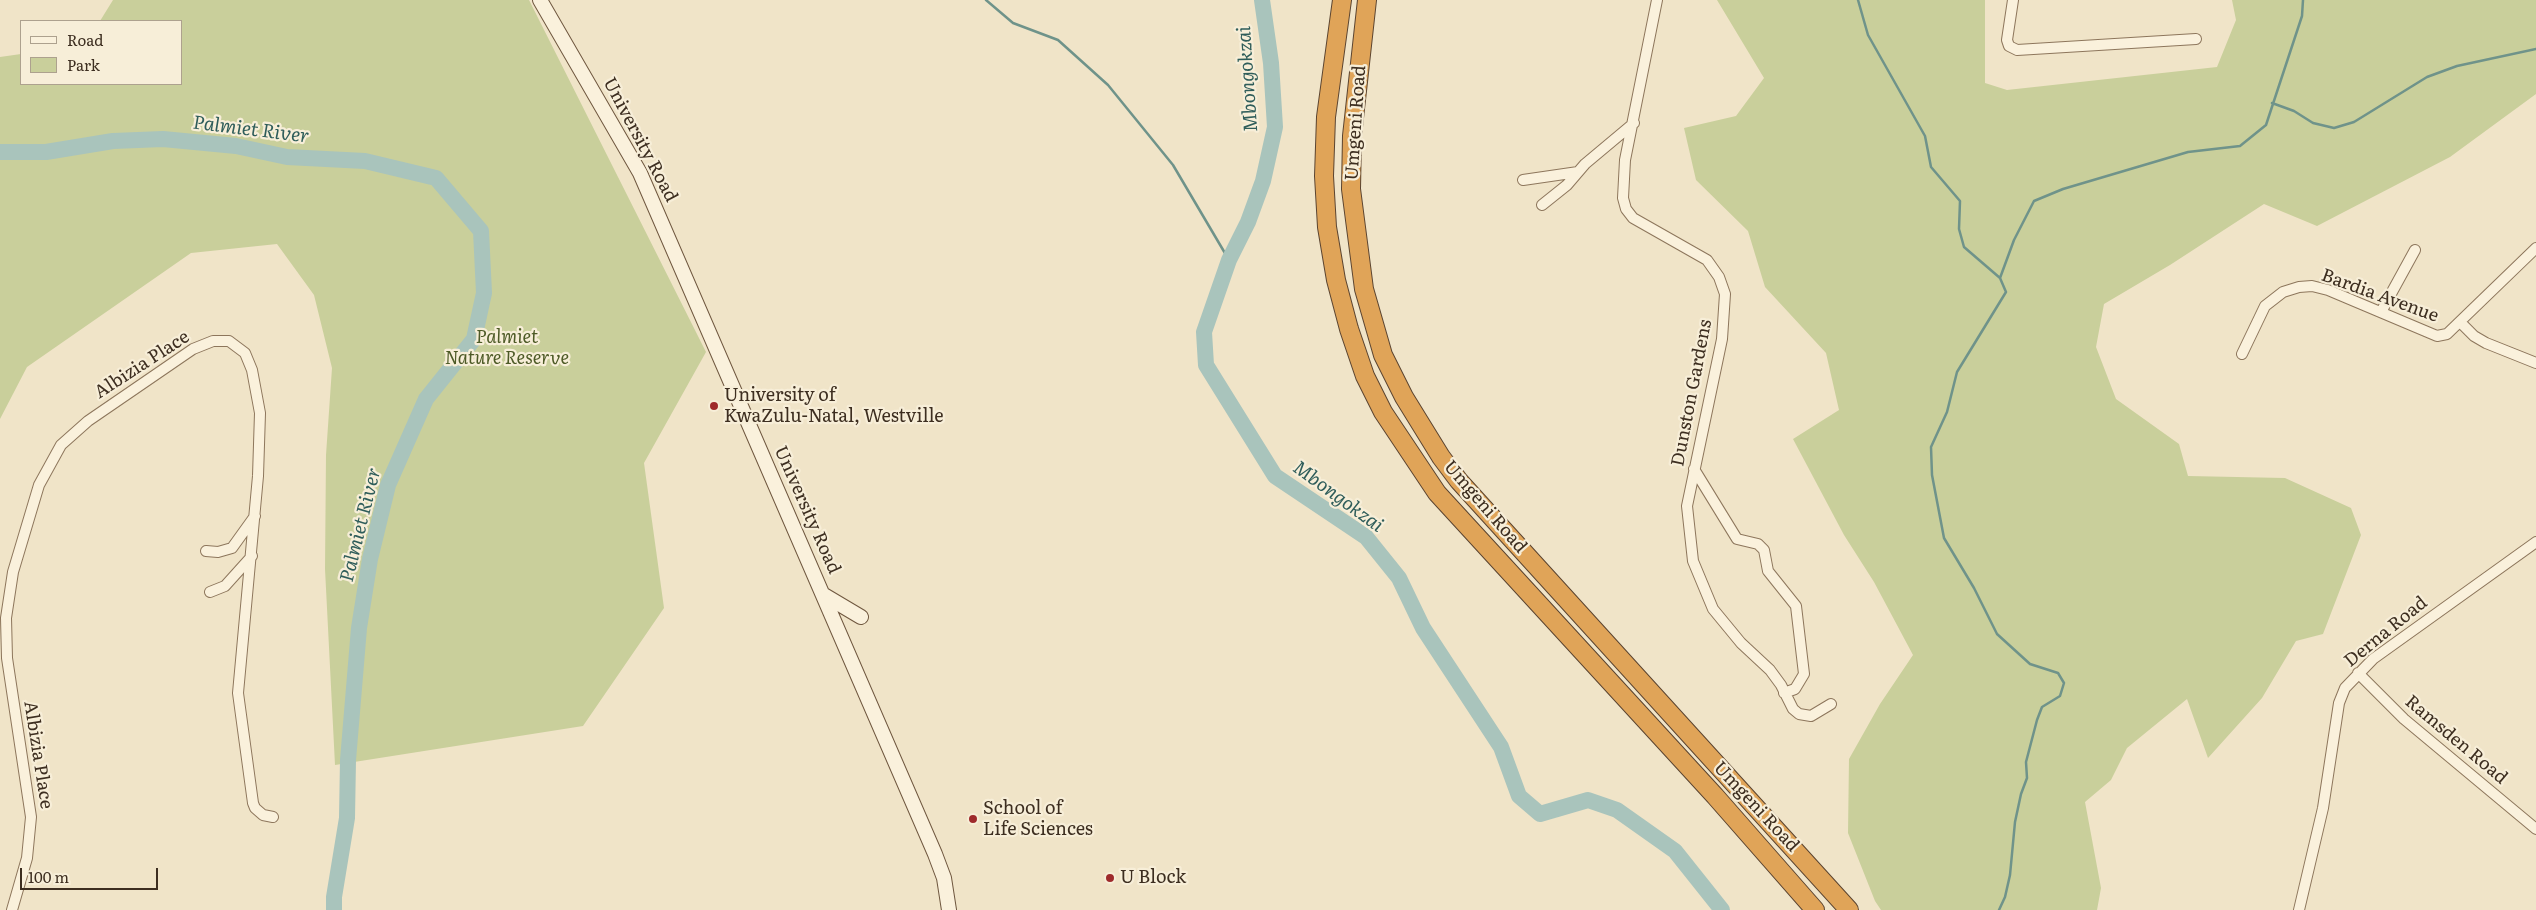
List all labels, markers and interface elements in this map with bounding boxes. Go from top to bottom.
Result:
legend [20,20,182,85]
water label: Mbongokzai [1233,25,1263,133]
text: Road [67,28,103,51]
text: Park [67,53,100,76]
street label: Umgeni Road [1341,65,1371,181]
street label: University Road [598,74,682,206]
water label: Palmiet River [192,112,310,148]
street label: Bardia Avenue [2318,265,2442,327]
street label: Dunston Gardens [1667,318,1717,468]
street label: Albizia Place [90,326,194,404]
park label: Palmiet Nature Reserve [445,327,569,369]
place label: University of KwaZulu-Natal, Westville [724,385,944,428]
marker: University of KwaZulu-Natal, Westville [708,400,720,412]
street label: University Road [769,443,845,577]
street label: Umgeni Road [1439,456,1531,558]
water label: Mbongokzai [1288,457,1388,537]
water label: Palmiet River [336,466,386,584]
street label: Derna Road [2340,592,2432,672]
street label: Ramsden Road [2400,691,2512,789]
street label: Albizia Place [19,700,57,810]
street label: Umgeni Road [1709,757,1803,857]
place label: School of Life Sciences [983,798,1093,841]
marker: School of Life Sciences [967,813,979,825]
scale bar [22,858,160,890]
text: 100 m [28,865,69,888]
place label: U Block [1120,867,1186,889]
marker: U Block [1104,872,1116,884]

